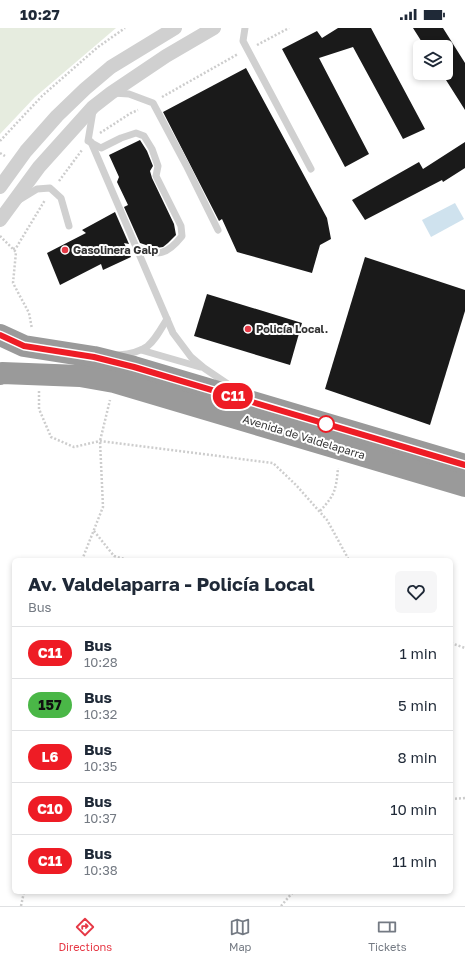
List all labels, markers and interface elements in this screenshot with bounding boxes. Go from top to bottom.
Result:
text: 10:27 [20,5,60,23]
map controls [413,40,453,80]
button: layers [413,40,453,80]
place label: Gasolinera Galp [73,243,158,256]
marker: Gasolinera Galp [60,245,70,255]
place label: Policía Local. [256,322,328,335]
marker: Policía Local. [243,324,253,334]
line badge: C11 [210,383,256,409]
text: C11 [221,387,245,404]
street label: Avenida de Valdelaparra [241,412,367,461]
unlabelled marker [317,415,335,433]
button: heart [395,571,437,613]
text: Av. Valdelaparra - Policía Local [28,572,315,595]
text: Bus [28,599,51,615]
text: Bus [84,636,112,654]
text: C11 [38,644,62,661]
text: 1 min [399,644,437,662]
text: 10:28 [84,654,118,670]
text: Bus [84,688,112,706]
text: 157 [38,696,62,713]
text: 5 min [398,696,437,714]
text: 10:32 [84,706,117,722]
text: Bus [84,740,112,758]
text: L6 [42,748,58,765]
text: 8 min [398,748,437,766]
text: 10:35 [84,758,117,774]
text: Bus [84,792,112,810]
text: C10 [37,800,63,817]
text: 10 min [390,800,437,818]
text: 10:37 [84,810,117,826]
text: Bus [84,844,112,862]
text: C11 [38,852,62,869]
text: 11 min [392,852,437,870]
text: 10:38 [84,862,118,878]
tab: Directions [58,916,112,953]
tab: Map [229,916,251,953]
tab: Tickets [368,916,407,953]

